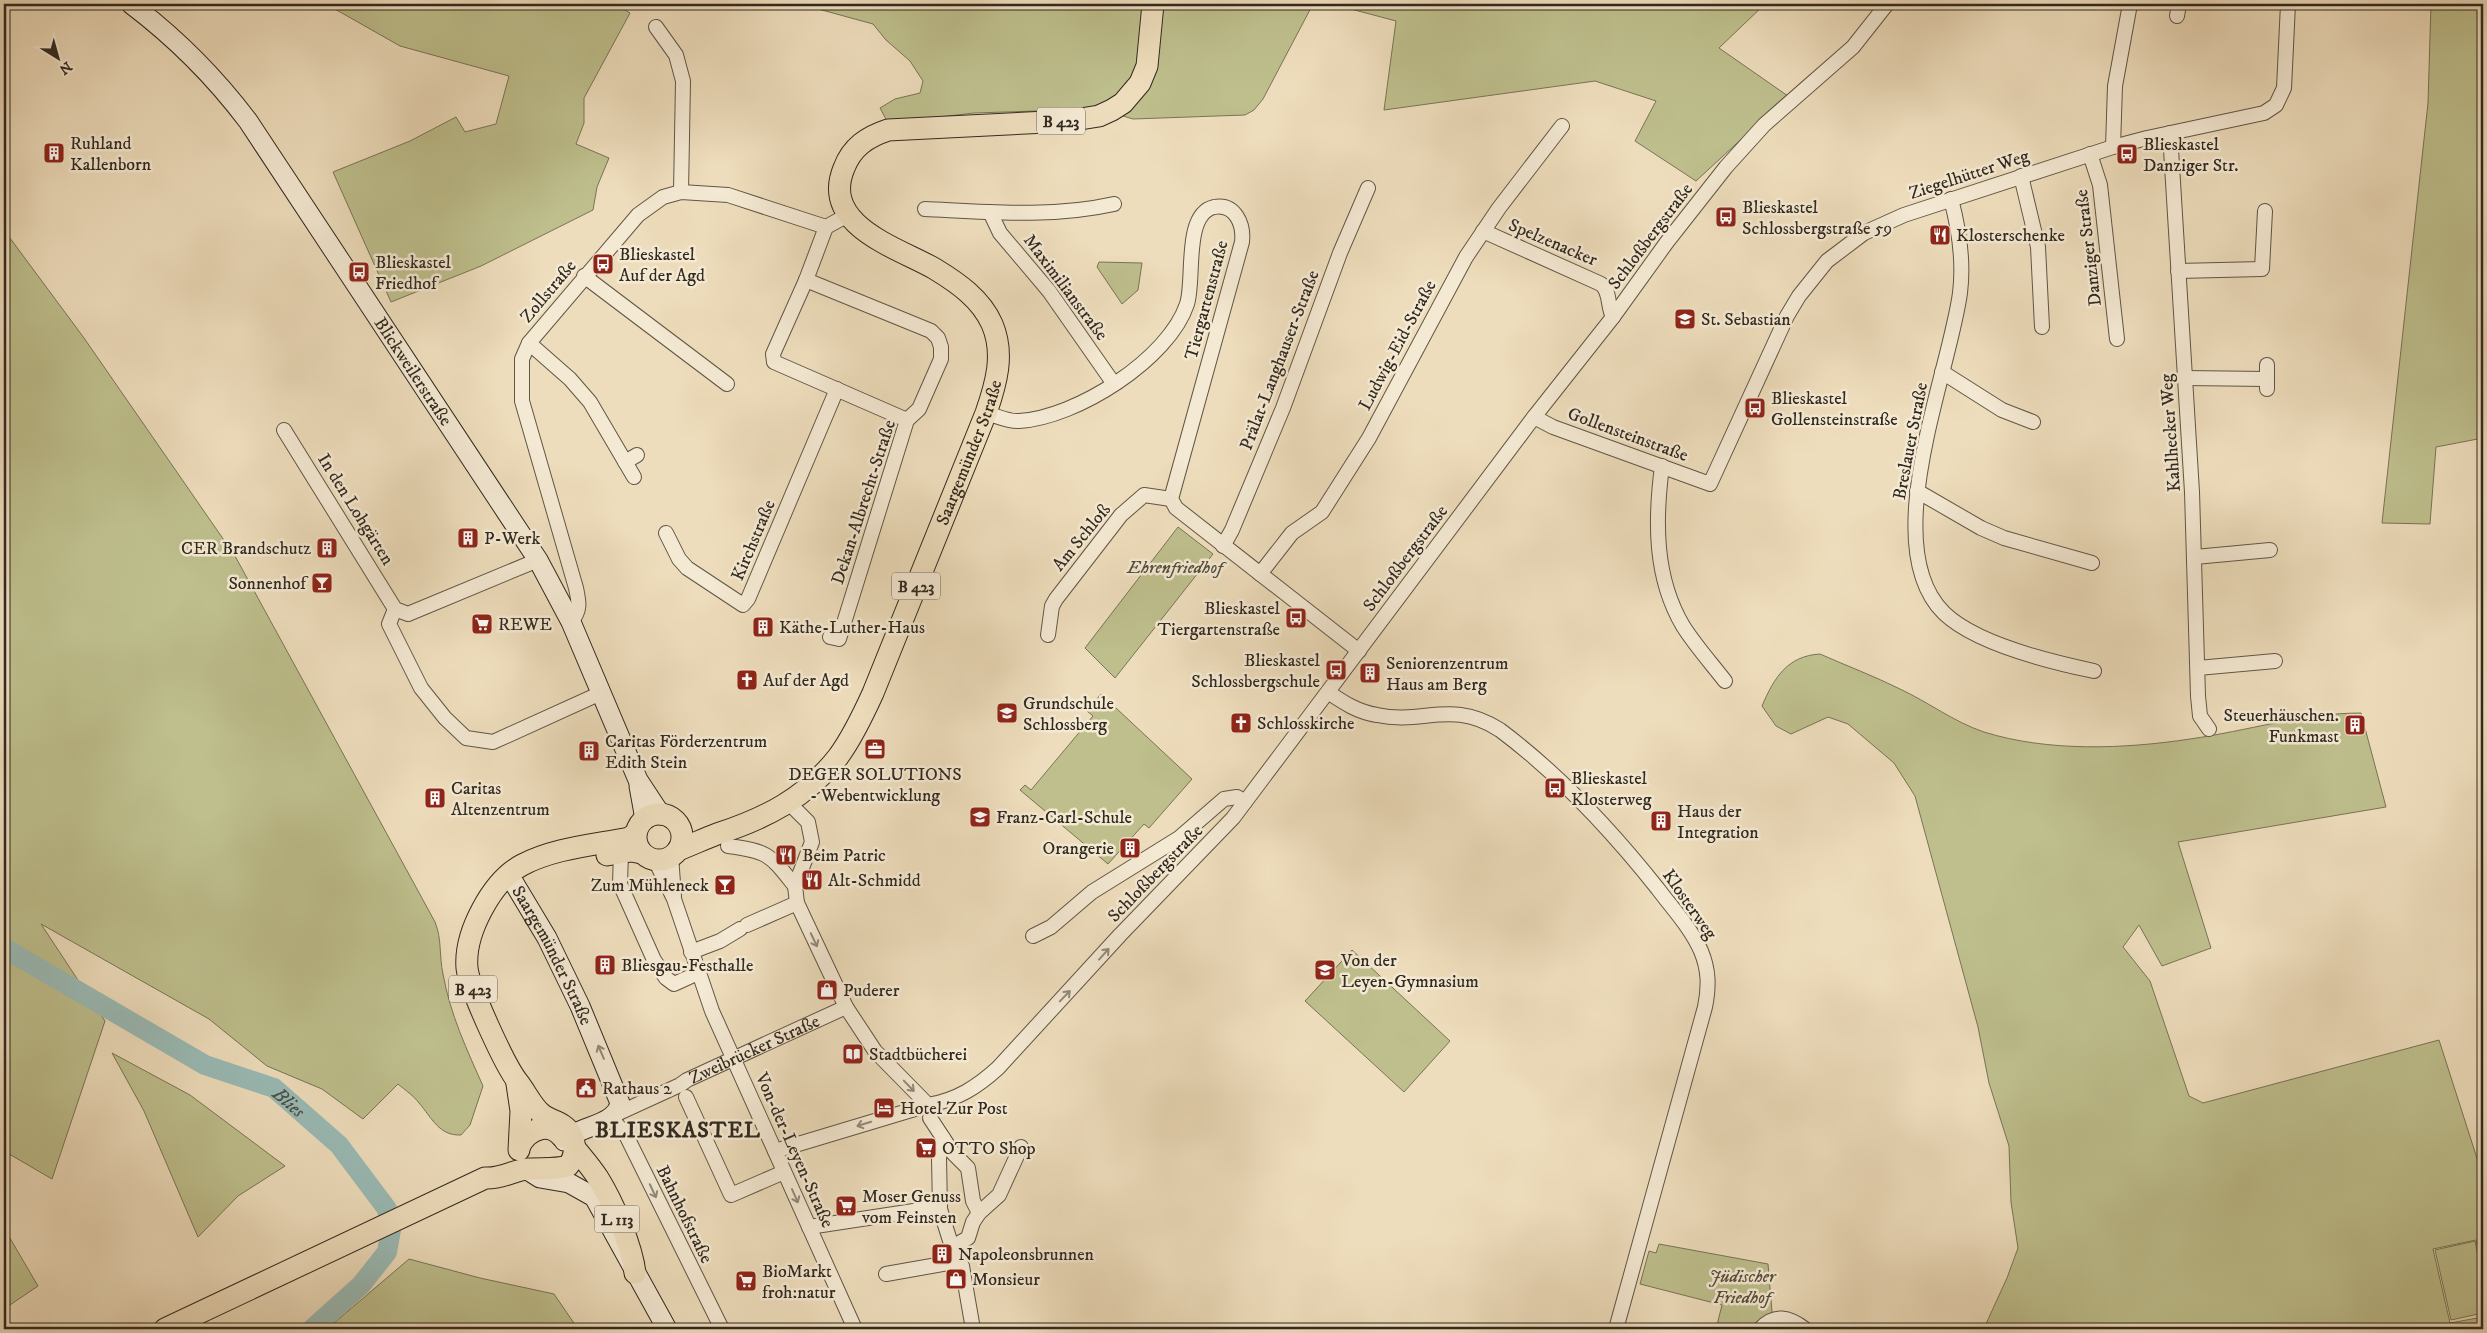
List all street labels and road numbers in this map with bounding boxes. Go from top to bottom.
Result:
road number: B 423 [1037,108,1085,134]
street label: Ziegelhütter Weg [1907,145,2032,205]
street label: Schloßbergstraße [1604,179,1698,294]
street label: Danziger Straße [2071,188,2107,308]
street label: Spelzenacker [1505,214,1601,272]
street label: Maximilianstraße [1018,230,1112,345]
street label: Tiergartenstraße [1180,238,1233,362]
street label: Zollstraße [516,256,581,328]
street label: Prälat-Langhauser-Straße [1235,267,1324,453]
street label: Ludwig-Eid-Straße [1354,277,1441,414]
street label: Blickweilerstraße [369,313,456,430]
street label: Kahlhecker Weg [2156,373,2186,493]
street label: Saargemünder Straße [932,378,1007,529]
street label: Breslauer Straße [1889,381,1933,502]
street label: Gollensteinstraße [1564,403,1691,467]
street label: Dekan-Albrecht-Straße [827,417,901,587]
street label: In den Lohgärten [312,450,398,570]
street label: Kirchstraße [727,497,781,584]
street label: Am Schloß [1048,499,1116,576]
street label: Schloßbergstraße [1359,501,1453,616]
road number: B 423 [892,572,940,600]
street label: Schloßbergstraße [1104,820,1208,927]
street label: Klosterweg [1657,865,1721,944]
street label: Saargemünder Straße [506,882,597,1028]
road number: B 423 [449,976,497,1002]
street label: Zweibrücker Straße [686,1011,823,1089]
street label: Von-der-Leyen-Straße [750,1069,838,1231]
street label: Bahnhofstraße [651,1162,717,1267]
road number: L 113 [594,1206,640,1232]

